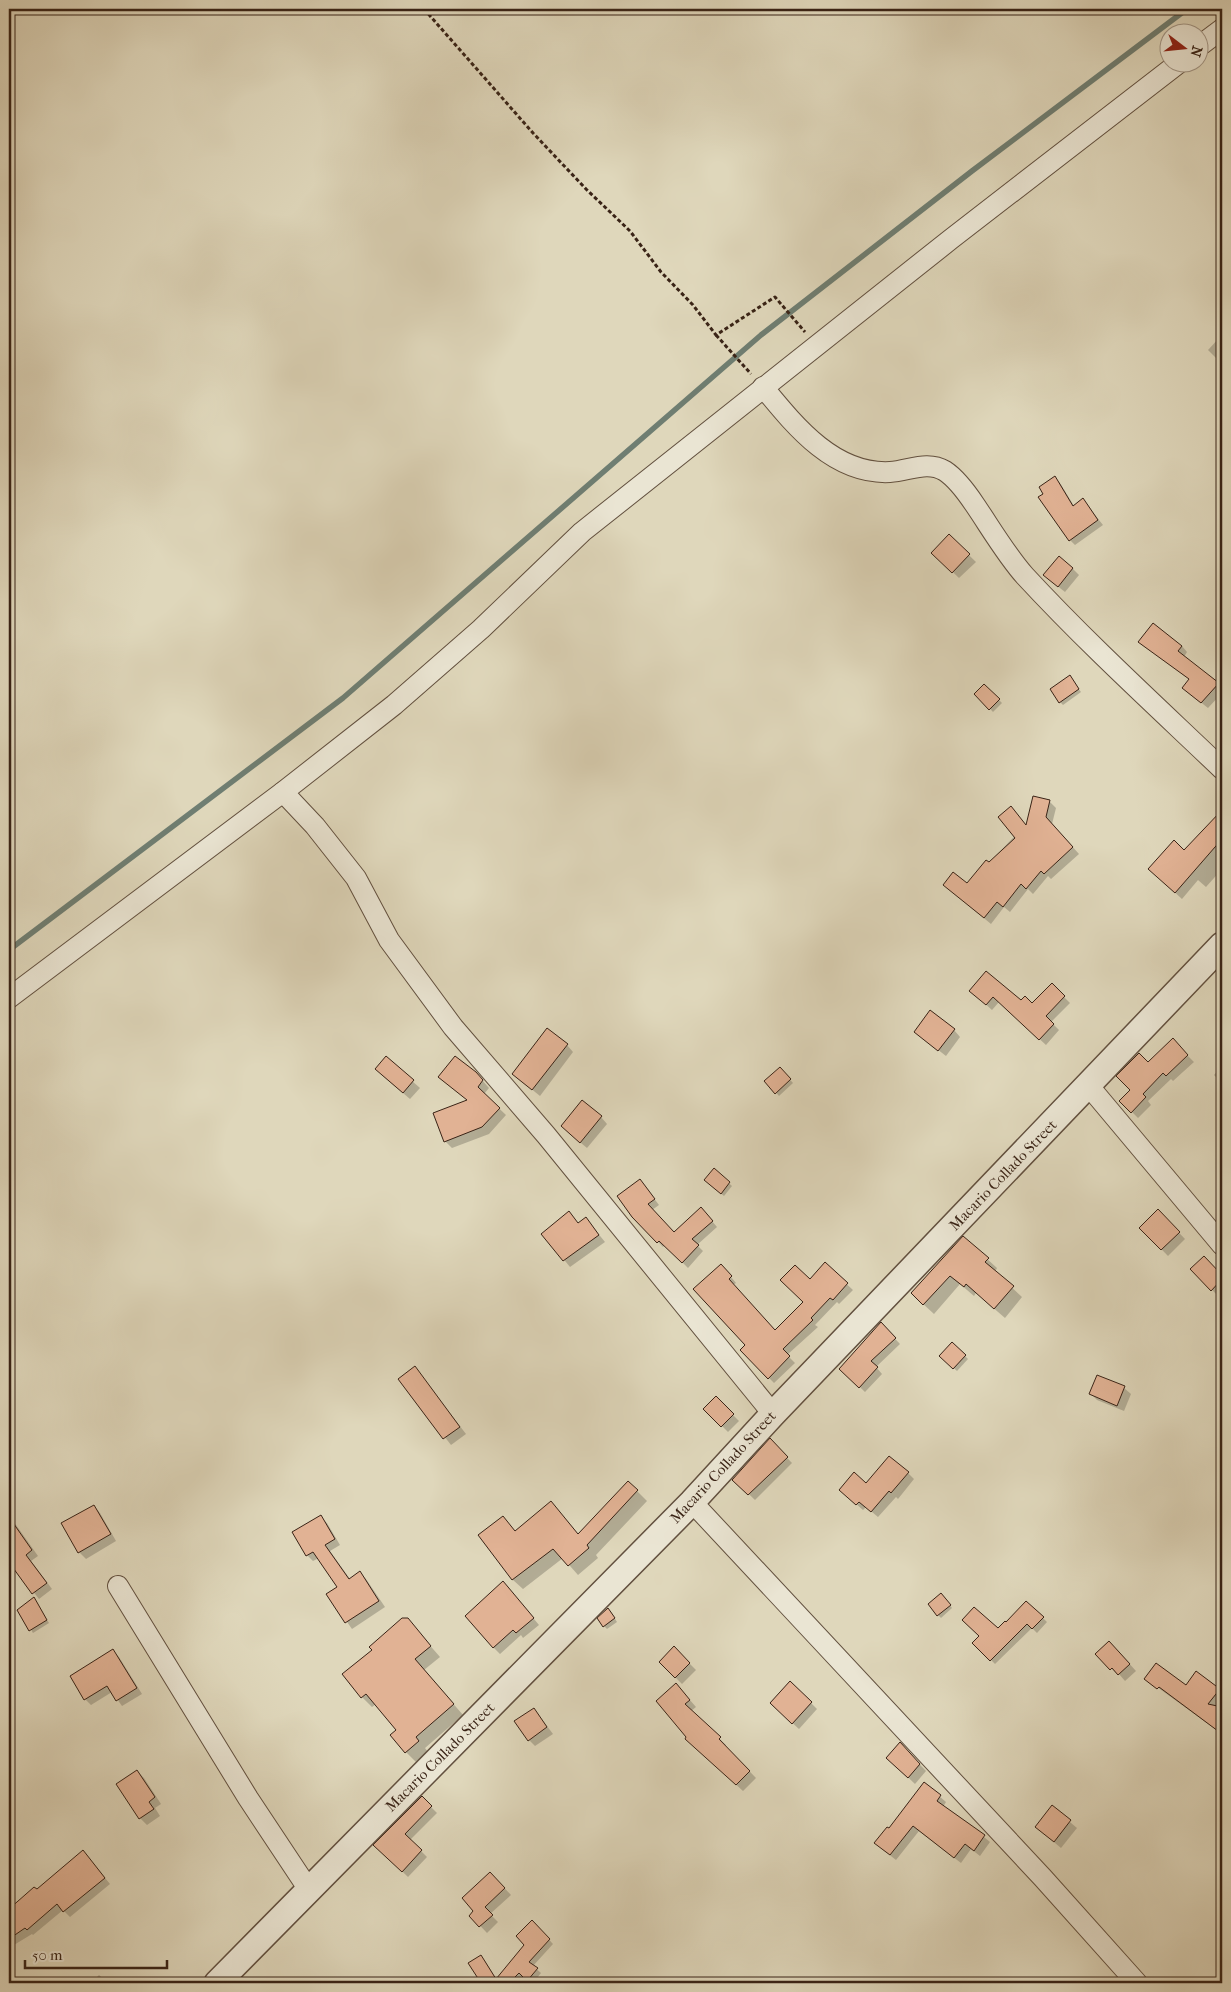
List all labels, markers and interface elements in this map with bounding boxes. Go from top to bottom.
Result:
north arrow [1158,22,1208,72]
text: N [1186,44,1206,59]
street label: Macario Collado Street [945,1115,1061,1234]
street label: Macario Collado Street [666,1407,780,1527]
street label: Macario Collado Street [382,1698,499,1815]
scale bar [25,1937,168,1969]
text: 50 m [32,1946,63,1964]

